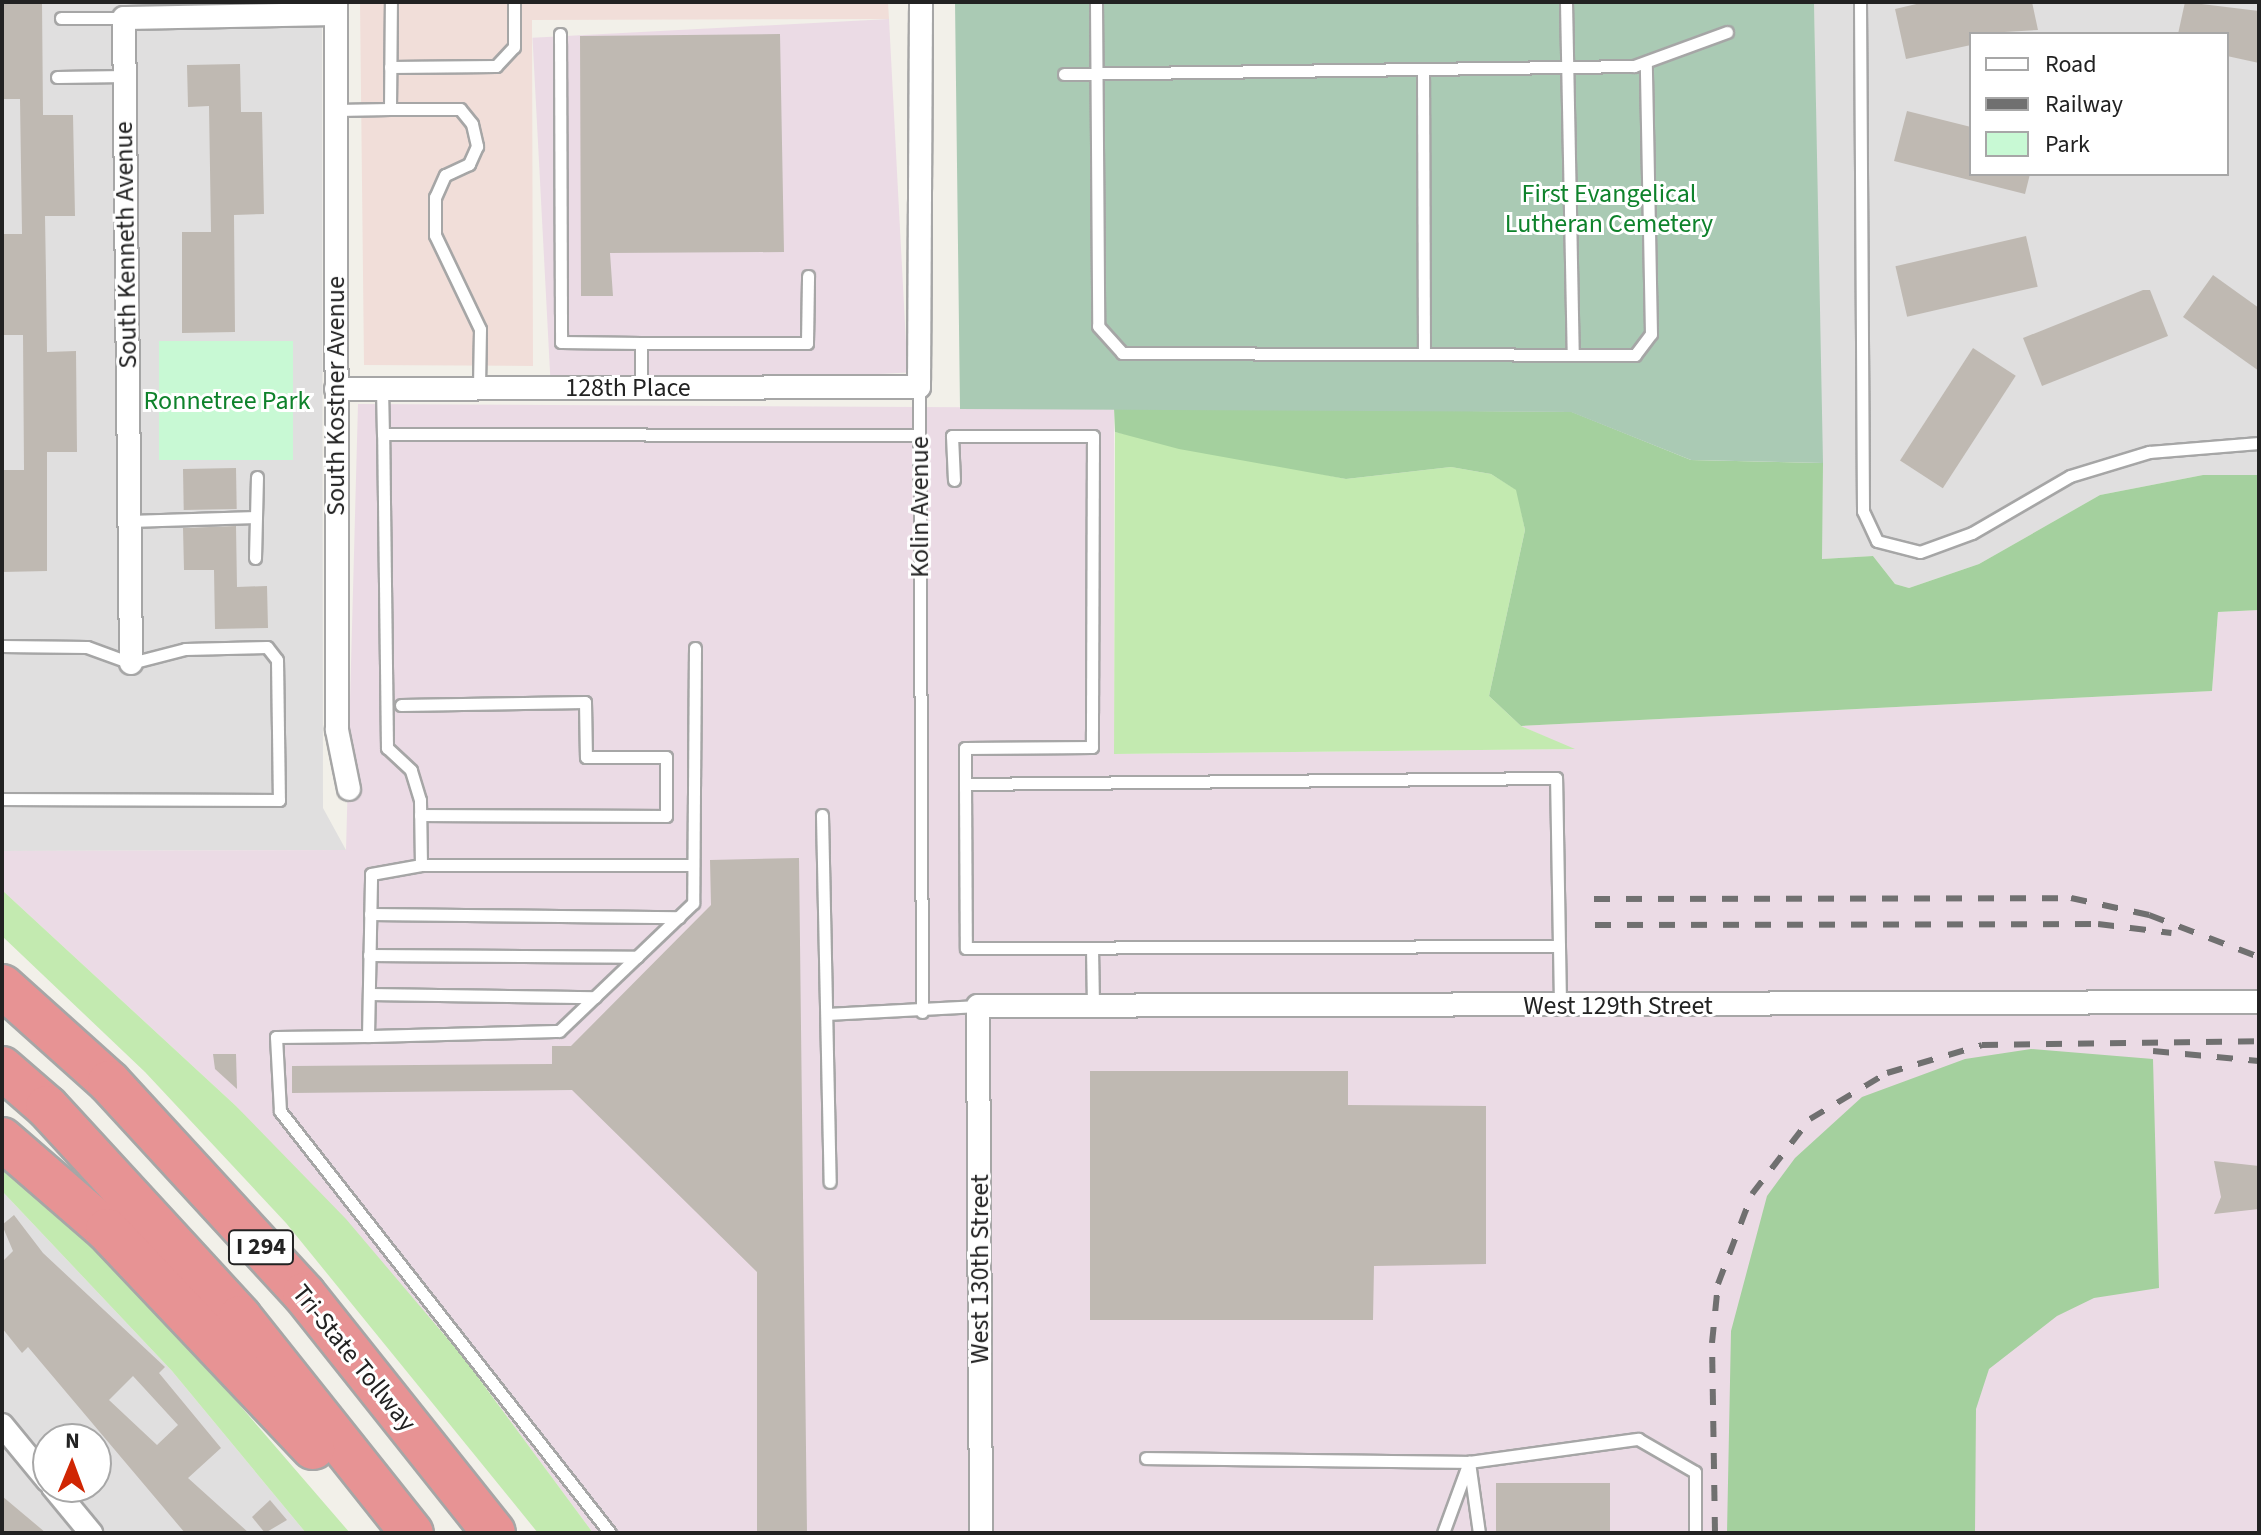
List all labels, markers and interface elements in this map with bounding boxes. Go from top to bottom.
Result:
legend [1969,32,2229,176]
text: Road [2045,47,2097,82]
text: Railway [2045,87,2123,122]
street label: South Kenneth Avenue [108,121,144,369]
text: Park [2045,127,2090,162]
park label: First Evangelical Lutheran Cemetery [1505,178,1713,240]
street label: South Kostner Avenue [320,276,352,516]
street label: 128th Place [565,372,691,404]
park label: Ronnetree Park [144,385,310,417]
street label: Kolin Avenue [904,436,936,578]
street label: West 129th Street [1523,990,1713,1022]
street label: West 130th Street [964,1174,996,1364]
road number: I 294 [227,1227,295,1267]
street label: Tri-State Tollway [285,1278,423,1438]
north arrow [32,1423,112,1503]
text: N [65,1425,80,1457]

